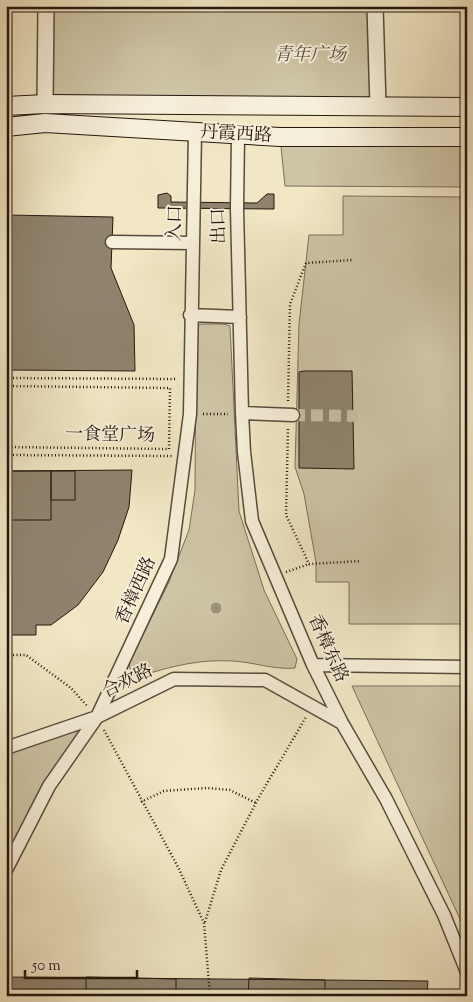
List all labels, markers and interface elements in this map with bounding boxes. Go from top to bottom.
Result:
park label: 青年广场 [274,43,348,69]
street label: 丹霞西路 [199,120,273,150]
street label: 入口 [162,205,190,241]
street label: 出口 [206,208,234,244]
street label: 一食堂广场 [65,422,155,450]
street label: 香樟西路 [110,553,164,629]
street label: 香樟东路 [300,611,354,687]
street label: 合欢路 [98,658,158,706]
scale bar [25,947,138,979]
text: 50 m [31,956,61,977]

